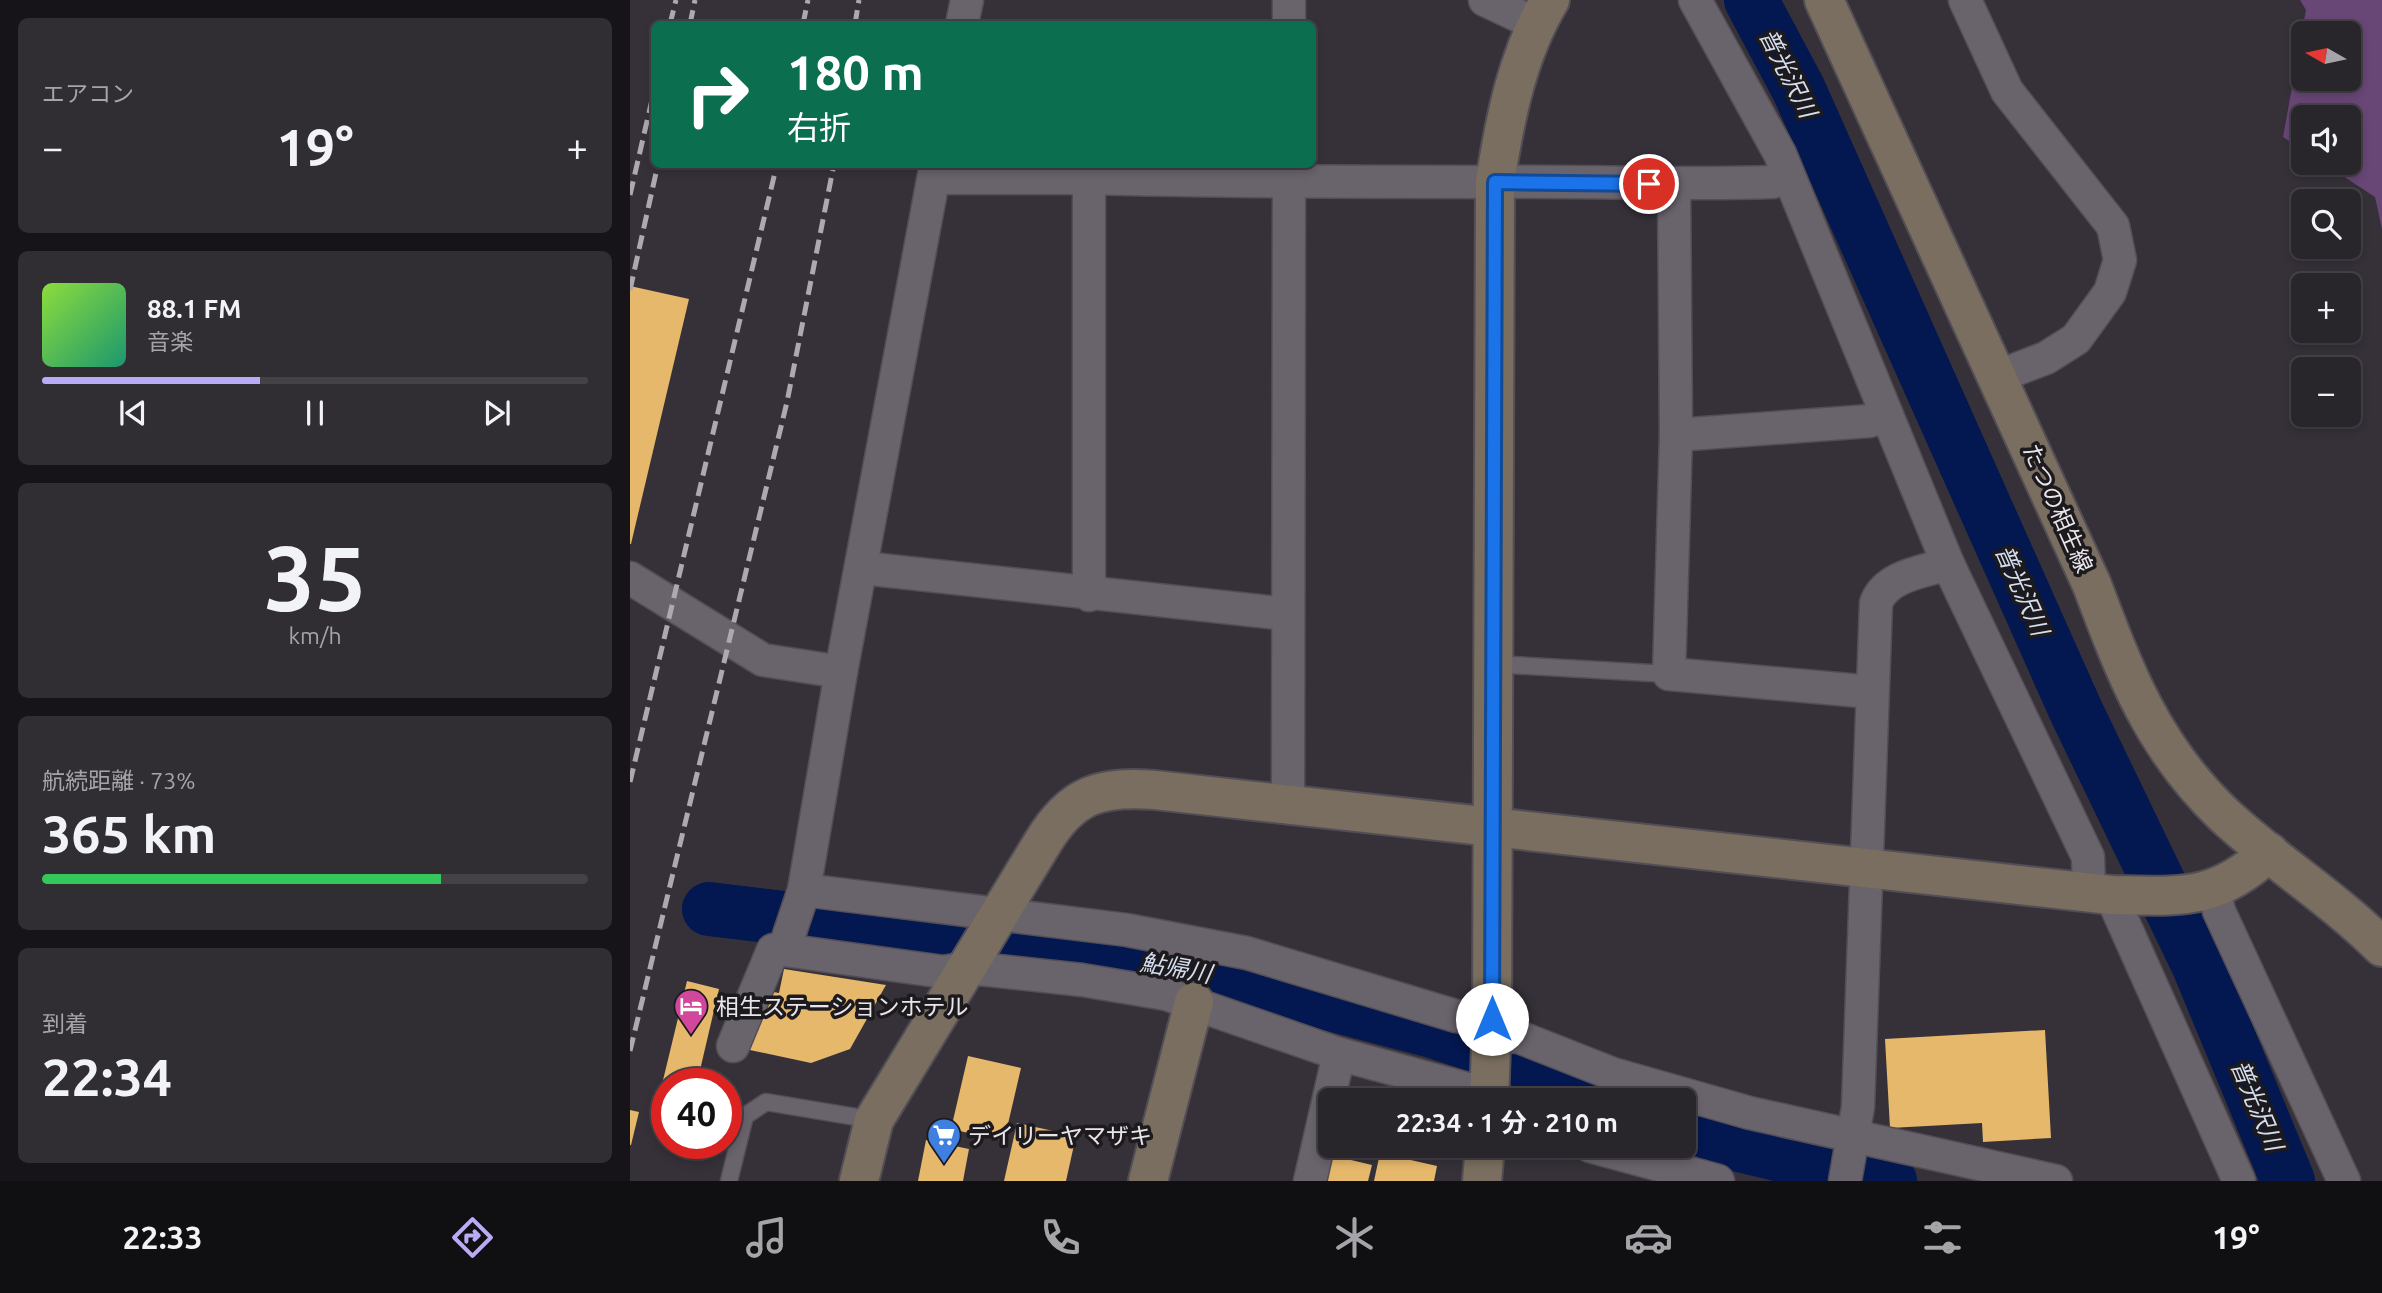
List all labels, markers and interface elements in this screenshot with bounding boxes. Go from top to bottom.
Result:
north arrow [2291,21,2361,91]
map controls [2291,21,2361,427]
water label: 普光沢川 [1754,24,1823,125]
text: 180 m [787,44,924,99]
icon: right [672,49,763,140]
text: エアコン [42,81,134,106]
button: sound [2291,105,2361,175]
text: 右折 [787,109,851,145]
text: 19° [276,118,354,176]
text: − [42,126,63,168]
text: + [567,126,588,168]
pin [1619,154,1679,214]
icon: arrive [1630,165,1668,203]
button: search [2291,189,2361,259]
button: + [2291,273,2361,343]
text: 88.1 FM [147,294,241,323]
text: 音楽 [147,329,193,354]
button: − [2291,357,2361,427]
icon: previous [114,394,152,432]
icon: pause [296,394,334,432]
icon: next [478,394,516,432]
street label: たつの相生線 [2019,440,2097,576]
text: 35 [264,526,366,628]
water label: 普光沢川 [1990,541,2055,642]
text: km/h [288,623,342,648]
text: 航続距離 · 73% [42,768,195,793]
text: 365 km [42,805,216,863]
water label: 鮎帰川 [1138,948,1217,988]
position arrow [1455,982,1529,1056]
hotel icon: 相生ステーションホテル [672,987,710,1036]
place label: 相生ステーションホテル [716,994,969,1019]
text: 到着 [42,1011,88,1036]
text: 22:34 [42,1048,172,1106]
water label: 普光沢川 [2226,1056,2289,1157]
speed limit sign: 40 [651,1068,742,1159]
text: 22:34 · 1 分 · 210 m [1396,1108,1618,1137]
supermarket icon: デイリーヤマザキ [925,1116,963,1165]
place label: デイリーヤマザキ [968,1123,1152,1148]
icon: directions [448,1213,497,1262]
icon: music [742,1213,791,1262]
icon: phone [1036,1213,1085,1262]
icon: climate [1330,1213,1379,1262]
icon: car [1624,1213,1673,1262]
icon: filters [1918,1213,1967,1262]
text: 22:33 [123,1219,203,1255]
text: 19° [2212,1219,2259,1255]

